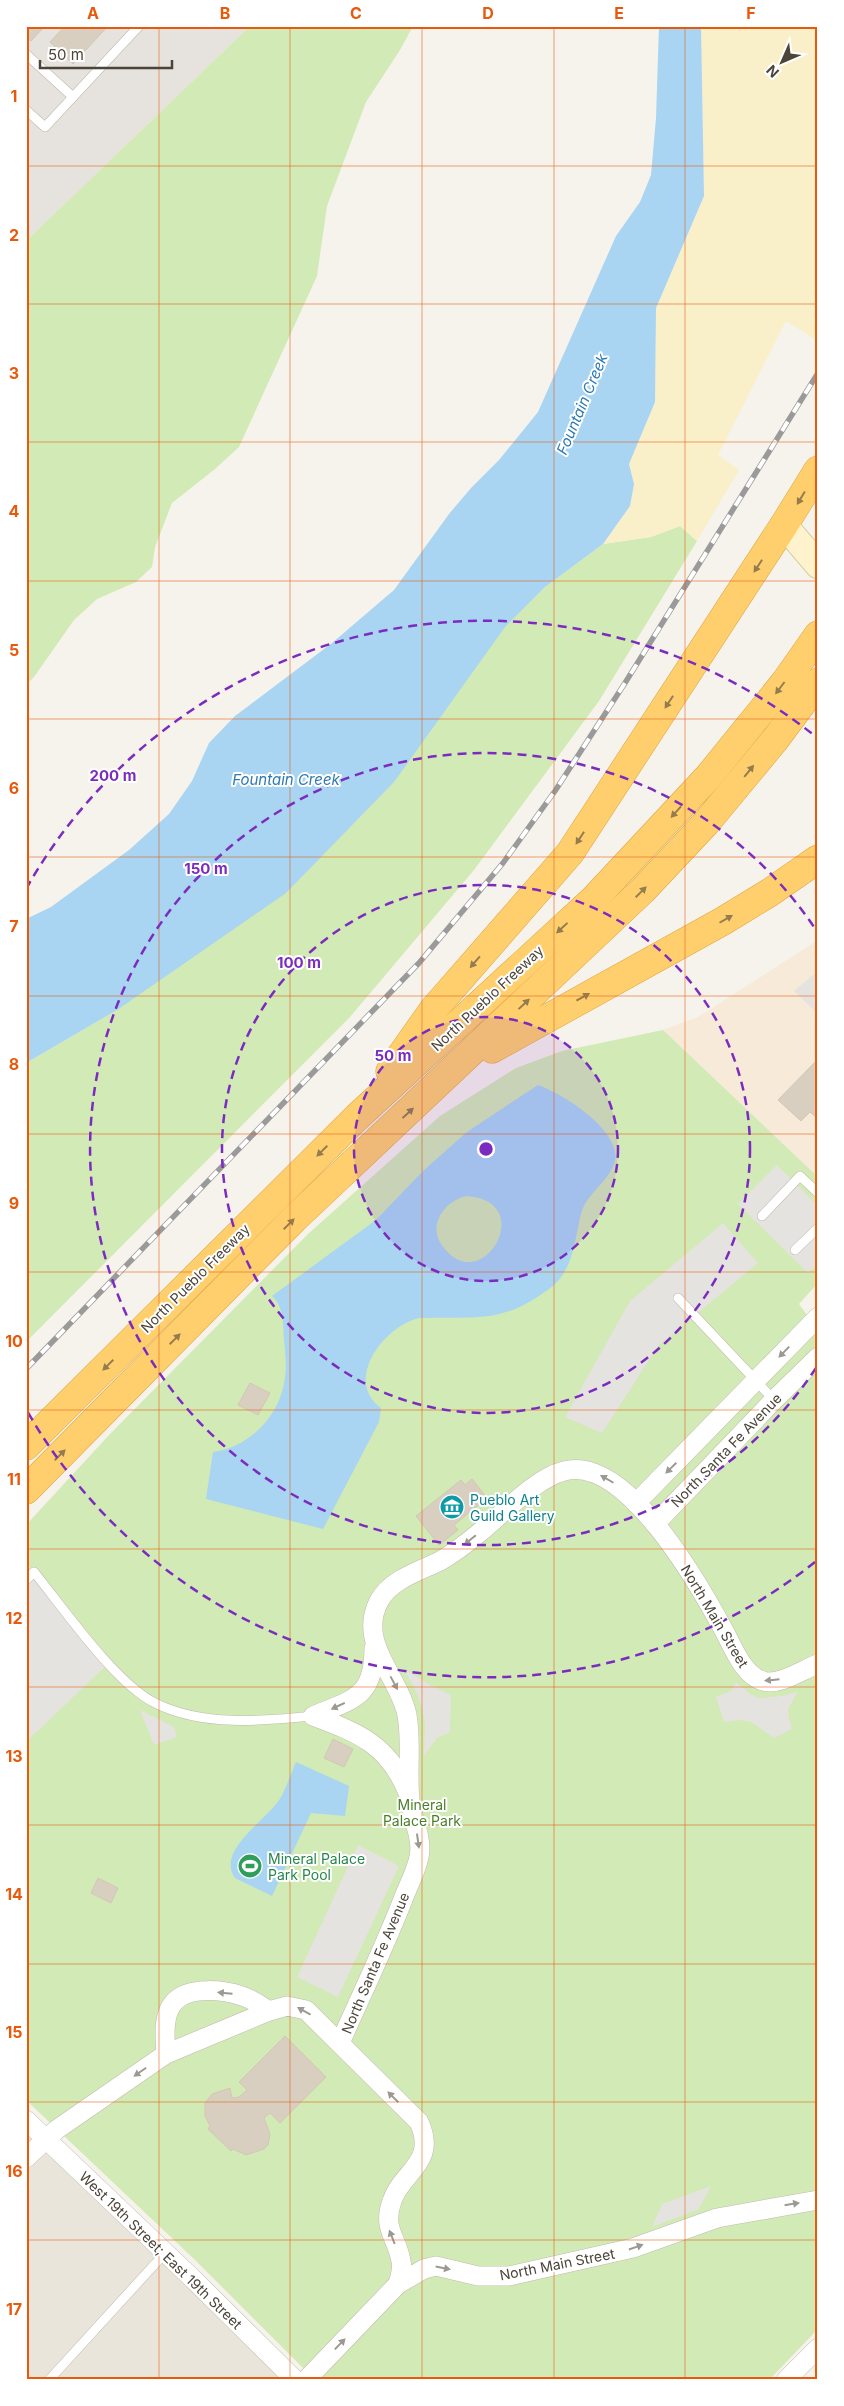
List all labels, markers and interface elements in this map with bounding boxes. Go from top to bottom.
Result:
text: A [87,3,99,23]
text: B [220,3,230,23]
text: C [350,3,362,23]
text: D [482,3,494,23]
text: E [614,3,624,23]
text: F [746,3,756,23]
scale bar [40,38,172,70]
north arrow [756,38,806,88]
text: 50 m [48,45,84,64]
text: N [763,62,782,81]
text: 1 [11,86,17,106]
text: 2 [9,225,19,245]
water label: Fountain Creek [552,350,612,457]
text: 3 [9,363,19,383]
one-way arrow [796,491,806,504]
text: 4 [9,501,20,521]
one-way arrow [753,559,762,573]
text: 5 [9,640,19,660]
one-way arrow [775,681,785,695]
one-way arrow [664,695,673,709]
one-way arrow [744,765,755,778]
text: 200 m [90,766,136,785]
water label: Fountain Creek [232,770,341,789]
text: 6 [9,778,19,798]
one-way arrow [670,806,682,818]
one-way arrow [575,831,584,845]
text: 150 m [184,859,228,878]
one-way arrow [635,886,647,898]
one-way arrow [718,915,733,923]
text: 7 [9,916,19,936]
one-way arrow [557,922,569,934]
street label: North Pueblo Freeway [427,942,547,1054]
text: 100 m [277,953,321,972]
one-way arrow [469,955,480,968]
one-way arrow [576,993,590,1001]
one-way arrow [517,998,529,1010]
text: 50 m [375,1046,411,1065]
text: 8 [9,1054,19,1074]
one-way arrow [401,1107,413,1119]
centre of rings [477,1140,495,1158]
one-way arrow [317,1145,329,1157]
text: 9 [9,1193,19,1213]
one-way arrow [283,1218,295,1230]
street label: North Pueblo Freeway [137,1220,253,1336]
text: 10 [5,1331,23,1351]
one-way arrow [169,1334,181,1346]
one-way arrow [778,1346,790,1358]
one-way arrow [102,1358,114,1370]
street label: North Santa Fe Avenue [667,1390,785,1510]
one-way arrow [54,1449,66,1461]
one-way arrow [665,1462,677,1474]
text: 11 [7,1469,21,1489]
one-way arrow [600,1475,613,1484]
place label: Pueblo Art Guild Gallery [470,1491,555,1524]
museum icon: Pueblo Art Guild Gallery [439,1494,465,1520]
one-way arrow [464,1535,477,1546]
street label: North Main Street [678,1562,753,1671]
text: 12 [6,1608,22,1628]
one-way arrow [390,1675,398,1690]
one-way arrow [764,1676,780,1684]
one-way arrow [331,1702,345,1710]
text: 13 [5,1746,23,1766]
park label: Mineral Palace Park [383,1796,461,1829]
one-way arrow [414,1834,422,1850]
place label: Mineral Palace Park Pool [268,1850,365,1883]
sports icon: Mineral Palace Park Pool [237,1853,263,1879]
text: 14 [5,1884,23,1904]
street label: North Santa Fe Avenue [338,1890,412,2036]
one-way arrow [216,1989,232,1997]
one-way arrow [296,2007,311,2015]
text: 15 [5,2022,23,2042]
one-way arrow [133,2067,147,2077]
one-way arrow [388,2091,400,2103]
text: 16 [5,2161,23,2181]
street label: West 19th Street; East 19th Street [76,2168,246,2333]
one-way arrow [784,2199,800,2207]
one-way arrow [388,2229,396,2244]
one-way arrow [628,2243,643,2250]
street label: North Main Street [498,2244,616,2283]
one-way arrow [435,2265,451,2273]
text: 17 [6,2299,22,2319]
one-way arrow [334,2339,346,2351]

